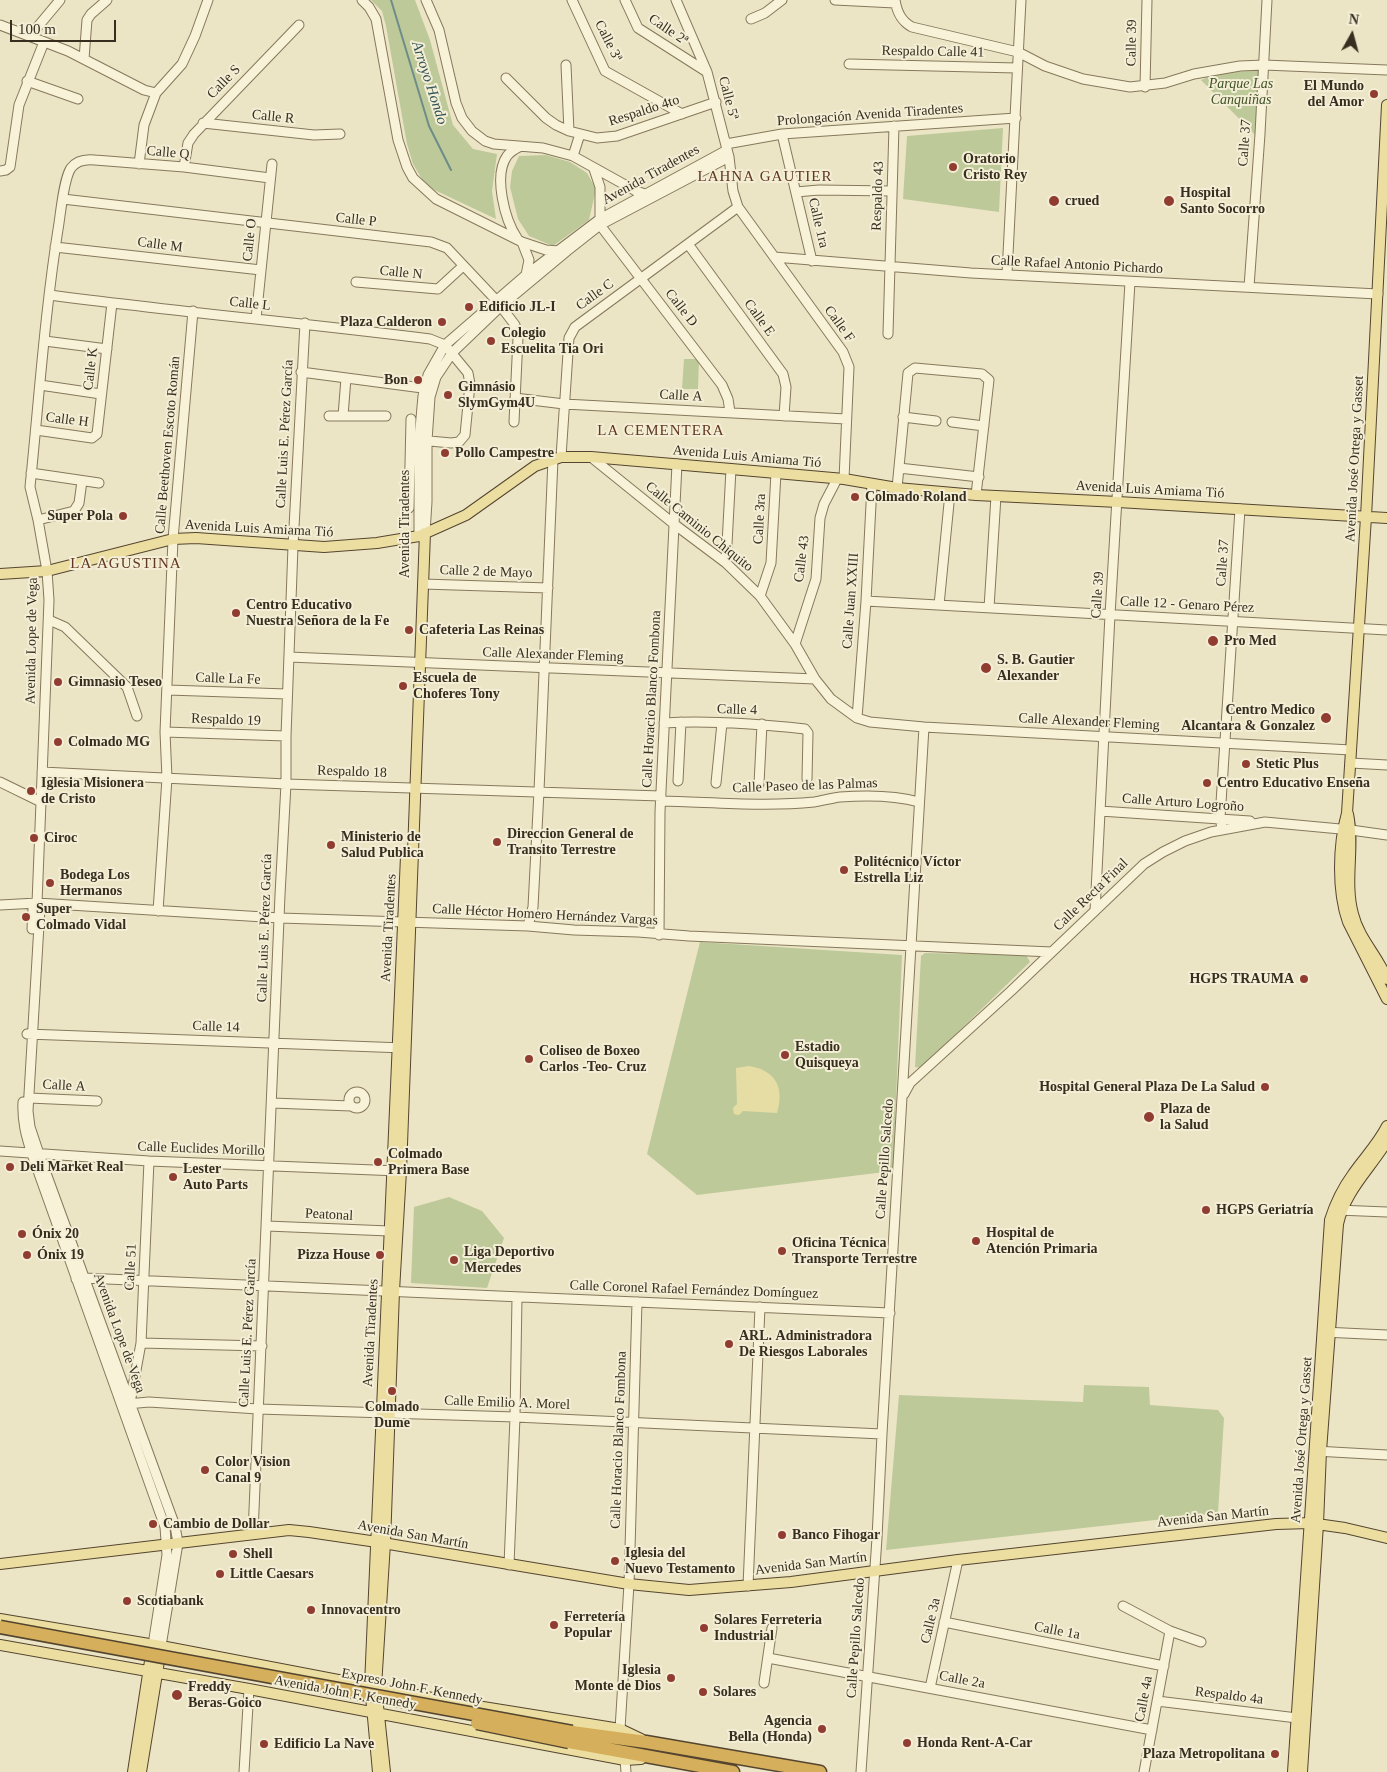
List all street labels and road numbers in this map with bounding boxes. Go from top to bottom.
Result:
street label: Calle 2ª [645,11,691,49]
street label: Calle 3ª [591,18,625,64]
street label: Calle 39 [1123,19,1141,67]
street label: Respaldo Calle 41 [882,43,984,61]
street label: Calle S [204,61,244,103]
street label: Calle 5ª [714,75,742,121]
street label: Respaldo 4to [606,92,682,130]
street label: Prolongación Avenida Tiradentes [776,100,964,130]
street label: Calle R [251,106,295,128]
street label: Calle 37 [1235,119,1255,167]
street label: Avenida Tiradentes [599,141,703,209]
street label: Calle Q [146,143,190,163]
street label: Respaldo 43 [868,161,888,231]
street label: Calle 1ra [804,196,832,250]
street label: Calle P [335,210,377,230]
street label: Calle O [239,218,261,262]
street label: Calle M [136,234,184,256]
street label: Calle Rafael Antonio Pichardo [991,252,1163,278]
street label: Calle N [379,262,423,284]
street label: Calle C [573,276,617,314]
street label: Calle D [661,286,701,330]
street label: Calle L [228,293,272,315]
street label: Calle E [740,296,778,340]
street label: Calle F [820,303,858,345]
street label: Calle K [80,347,102,391]
street label: Calle Beethoven Escoto Román [152,355,184,535]
street label: Calle Luis E. Pérez García [273,359,297,509]
street label: Avenida José Ortega y Gasset [1342,375,1368,543]
street label: Calle A [659,386,703,406]
street label: Calle H [45,409,89,431]
street label: Avenida Luis Amiama Tió [672,442,822,472]
street label: Avenida Tiradentes [397,470,413,578]
street label: Calle Caminio Chiquito [642,478,756,576]
street label: Avenida Luis Amiama Tió [1075,478,1225,502]
street label: Calle 3ra [750,493,770,545]
street label: Avenida Luis Amiama Tió [184,517,334,541]
street label: Calle 43 [791,535,813,583]
street label: Calle 37 [1213,539,1233,587]
street label: Calle Juan XXIII [839,552,863,650]
street label: Calle 2 de Mayo [439,562,533,582]
street label: Calle 39 [1088,571,1108,619]
street label: Avenida Lope de Vega [22,577,42,705]
street label: Calle 12 - Genaro Pérez [1119,593,1255,617]
street label: Calle Horacio Blanco Fombona [639,610,665,788]
street label: Calle Alexander Fleming [482,644,624,666]
street label: Calle La Fe [195,669,261,689]
street label: Calle 4 [717,701,757,719]
street label: Respaldo 19 [191,710,261,730]
street label: Calle Alexander Fleming [1018,710,1160,734]
street label: Respaldo 18 [317,762,387,782]
street label: Calle Paseo de las Palmas [732,775,878,797]
street label: Calle Arturo Logroño [1122,790,1244,816]
street label: Calle Luis E. Pérez García [254,853,276,1003]
street label: Calle Recta Final [1050,855,1132,935]
street label: Avenida Tiradentes [378,873,400,983]
street label: Calle Héctor Homero Hernández Vargas [432,901,658,929]
street label: Calle 14 [192,1018,240,1036]
street label: Calle A [42,1076,86,1096]
street label: Calle Pepillo Salcedo [872,1098,898,1220]
street label: Calle Euclides Morillo [137,1138,265,1160]
street label: Peatonal [304,1205,354,1225]
street label: Calle 51 [121,1243,141,1291]
street label: Calle Luis E. Pérez García [236,1258,260,1408]
street label: Avenida Lope de Vega [89,1271,149,1395]
street label: Calle Coronel Rafael Fernández Domínguez [569,1277,819,1303]
street label: Avenida Tiradentes [360,1278,382,1388]
street label: Calle Horacio Blanco Fombona [608,1351,630,1529]
street label: Avenida José Ortega y Gasset [1288,1356,1316,1524]
street label: Calle Emilio A. Morel [444,1392,570,1414]
street label: Avenida San Martín [1156,1503,1270,1531]
street label: Avenida San Martín [356,1517,470,1553]
street label: Avenida San Martín [754,1549,868,1579]
street label: Calle Pepillo Salcedo [843,1577,869,1699]
street label: Calle 3a [918,1597,944,1645]
street label: Calle 1a [1033,1618,1081,1644]
street label: Expreso John F. Kennedy [340,1665,484,1709]
street label: Calle 2a [938,1667,986,1693]
street label: Avenida John F. Kennedy [273,1672,417,1714]
street label: Calle 4a [1131,1675,1157,1723]
street label: Respaldo 4a [1194,1683,1264,1709]

